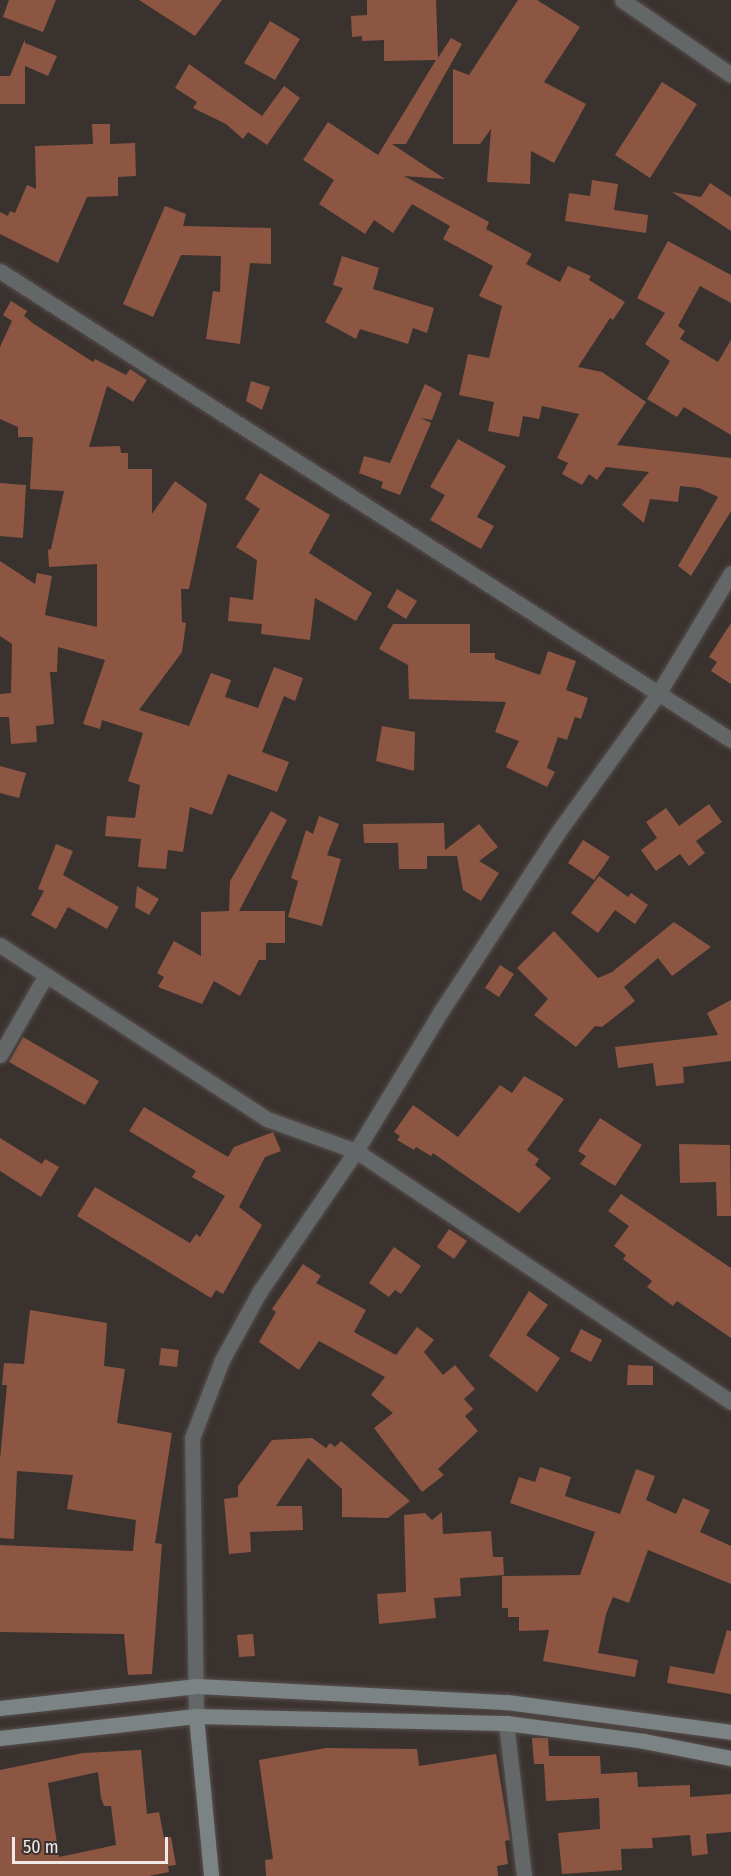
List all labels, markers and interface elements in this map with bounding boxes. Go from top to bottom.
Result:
scale bar [15,1825,171,1863]
text: 50 m [23,1836,59,1858]

